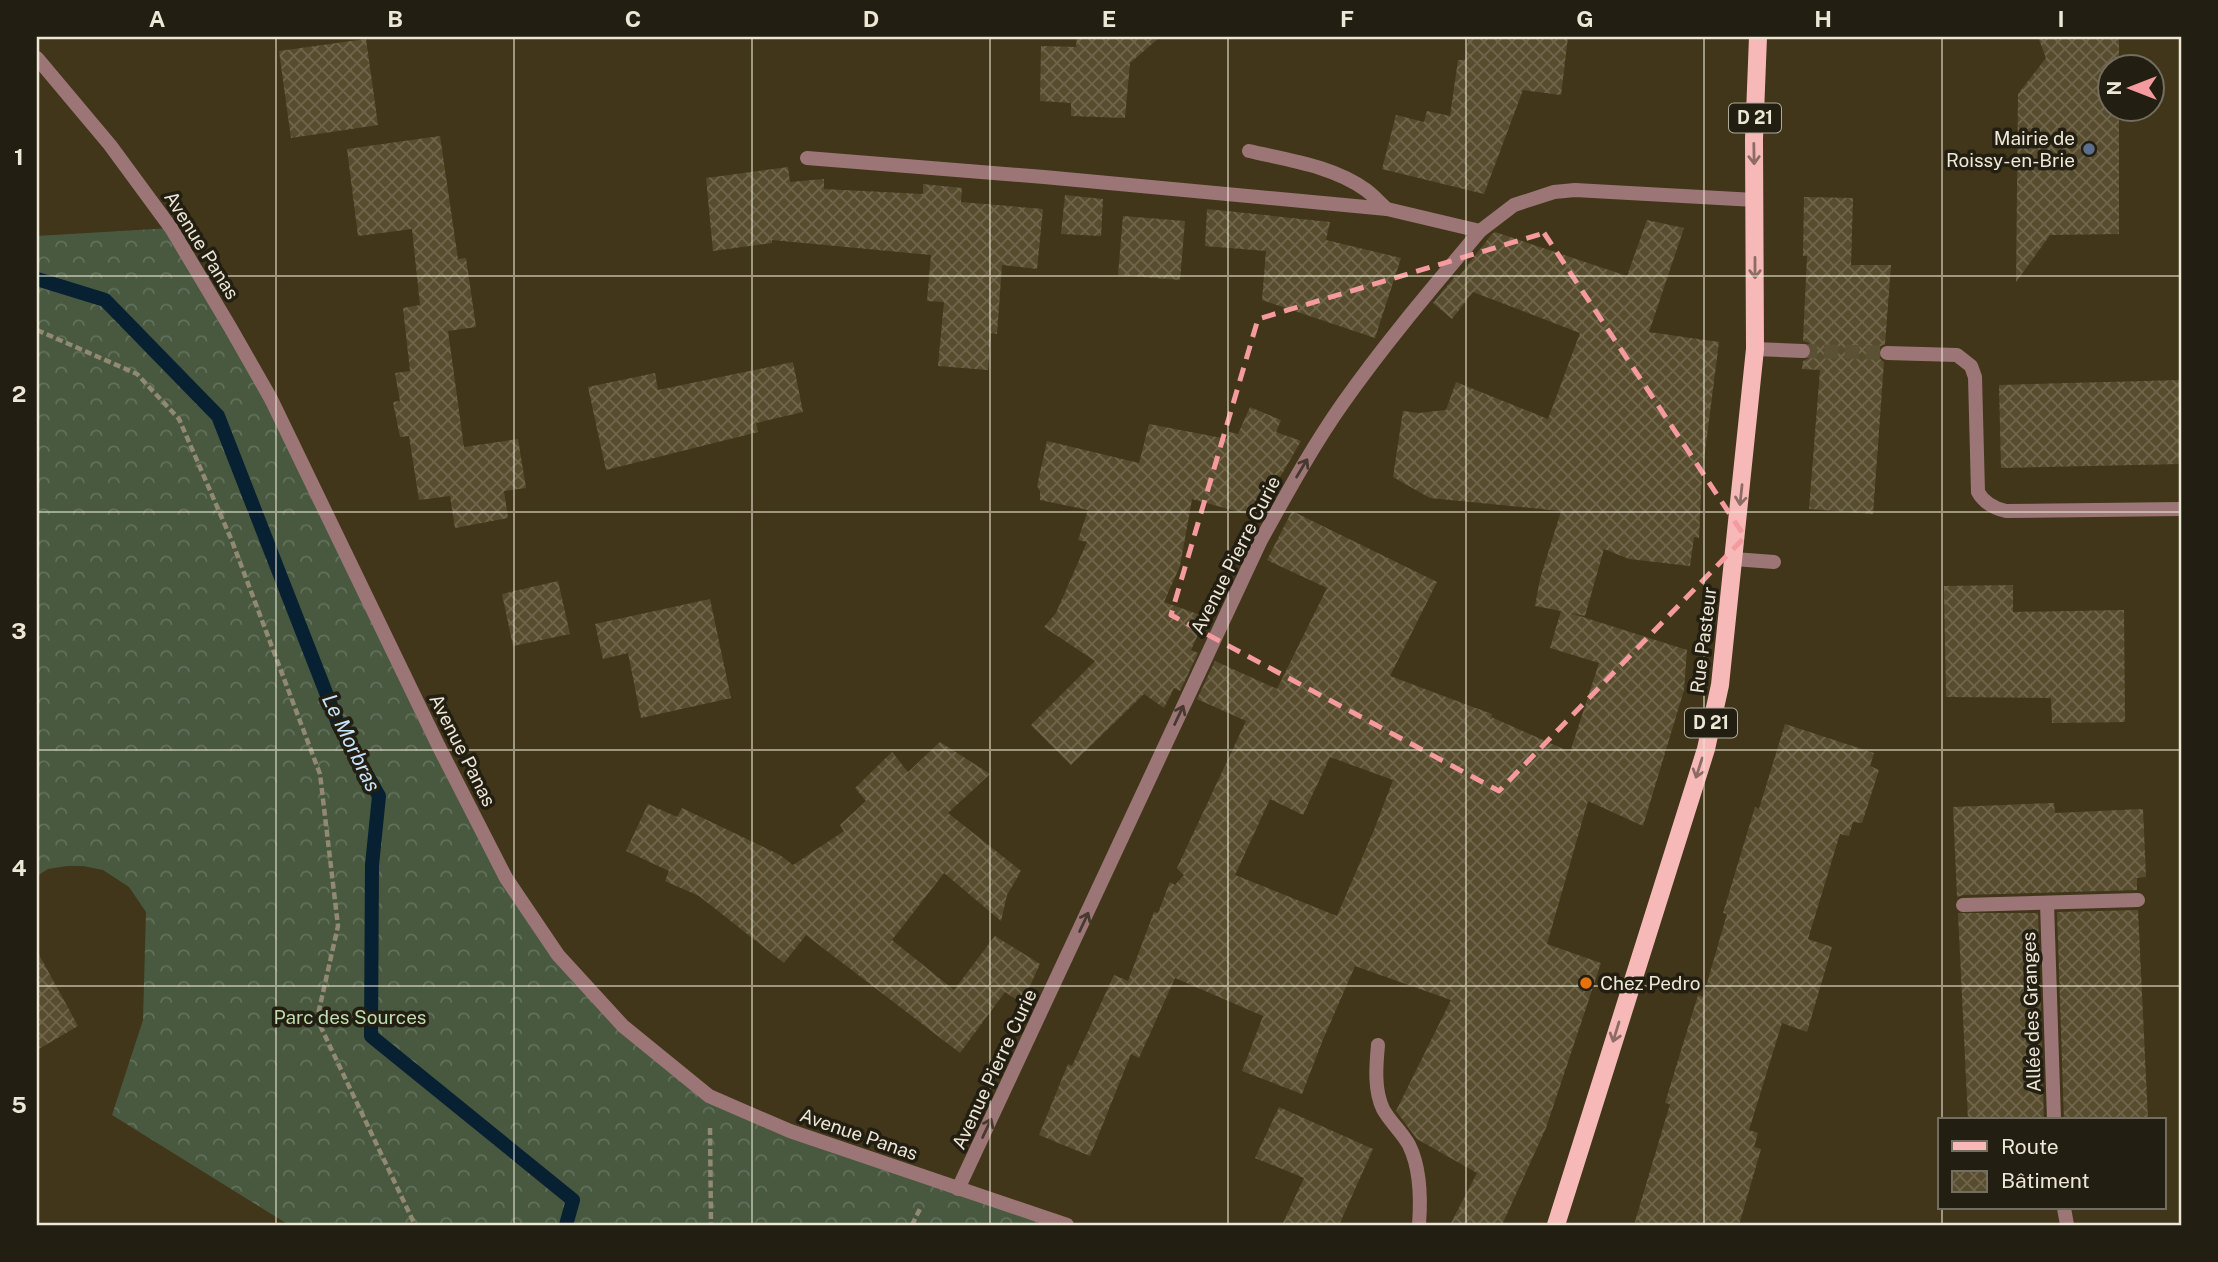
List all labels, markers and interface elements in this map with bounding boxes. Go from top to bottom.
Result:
text: A [149,5,166,32]
text: B [387,5,403,32]
text: C [625,5,641,32]
text: D [863,5,879,32]
text: E [1102,5,1116,32]
text: F [1340,5,1354,32]
text: G [1576,5,1594,32]
text: H [1814,5,1832,32]
text: I [2057,5,2065,32]
north arrow [2096,52,2166,122]
text: N [2103,81,2125,95]
road number: D 21 [1729,104,1781,132]
place label: Mairie de Roissy-en-Brie [1946,127,2075,171]
marker: Mairie de Roissy-en-Brie [2081,141,2097,157]
one-way arrow [1747,142,1761,165]
text: 1 [14,143,24,170]
street label: Avenue Panas [160,187,244,303]
one-way arrow [1748,257,1762,280]
text: 2 [12,380,26,407]
one-way arrow [1295,458,1309,478]
street label: Avenue Pierre Curie [1186,472,1284,638]
one-way arrow [1734,484,1747,506]
street label: Rue Pasteur [1686,585,1720,695]
text: 3 [11,617,27,644]
water label: Le Morbras [317,690,386,796]
street label: Avenue Panas [425,690,501,810]
one-way arrow [1173,705,1186,726]
road number: D 21 [1685,708,1737,738]
one-way arrow [1692,757,1705,779]
text: 4 [11,854,27,881]
one-way arrow [1078,912,1091,933]
street label: Allée des Granges [2017,931,2045,1093]
place label: Chez Pedro [1600,972,1701,994]
marker: Chez Pedro [1578,975,1594,991]
street label: Avenue Pierre Curie [947,985,1041,1153]
park label: Parc des Sources [274,1006,426,1028]
one-way arrow [1609,1021,1622,1043]
text: 5 [11,1091,27,1118]
street label: Avenue Panas [797,1104,921,1164]
one-way arrow [981,1118,994,1139]
legend [1938,1118,2166,1210]
text: Route [2001,1134,2059,1159]
text: Bâtiment [2001,1168,2090,1193]

